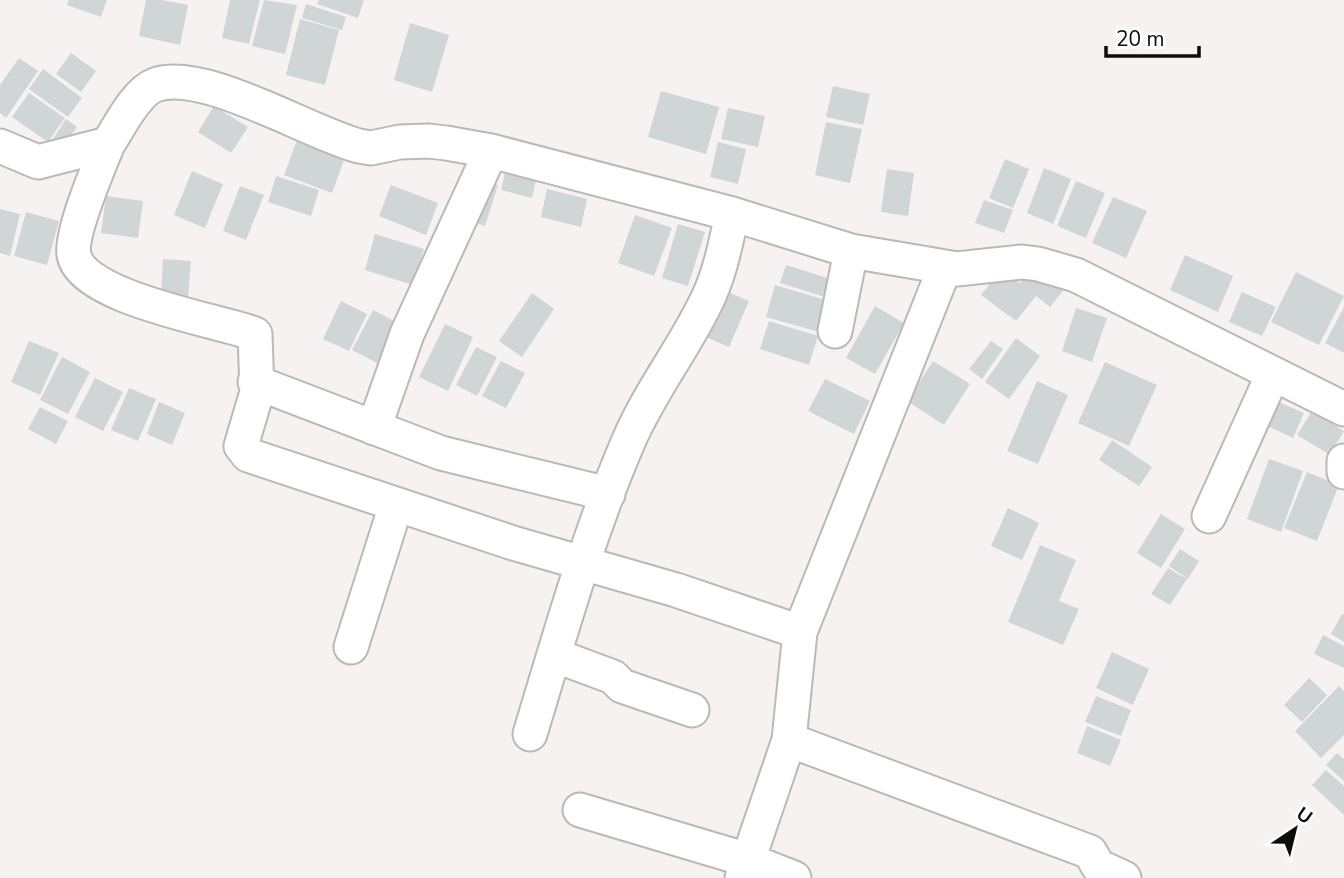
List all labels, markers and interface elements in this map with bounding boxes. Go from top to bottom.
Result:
scale bar [1106,14,1199,58]
text: 20 m [1116,25,1165,53]
north arrow [1260,794,1330,864]
text: U [1291,801,1317,831]

